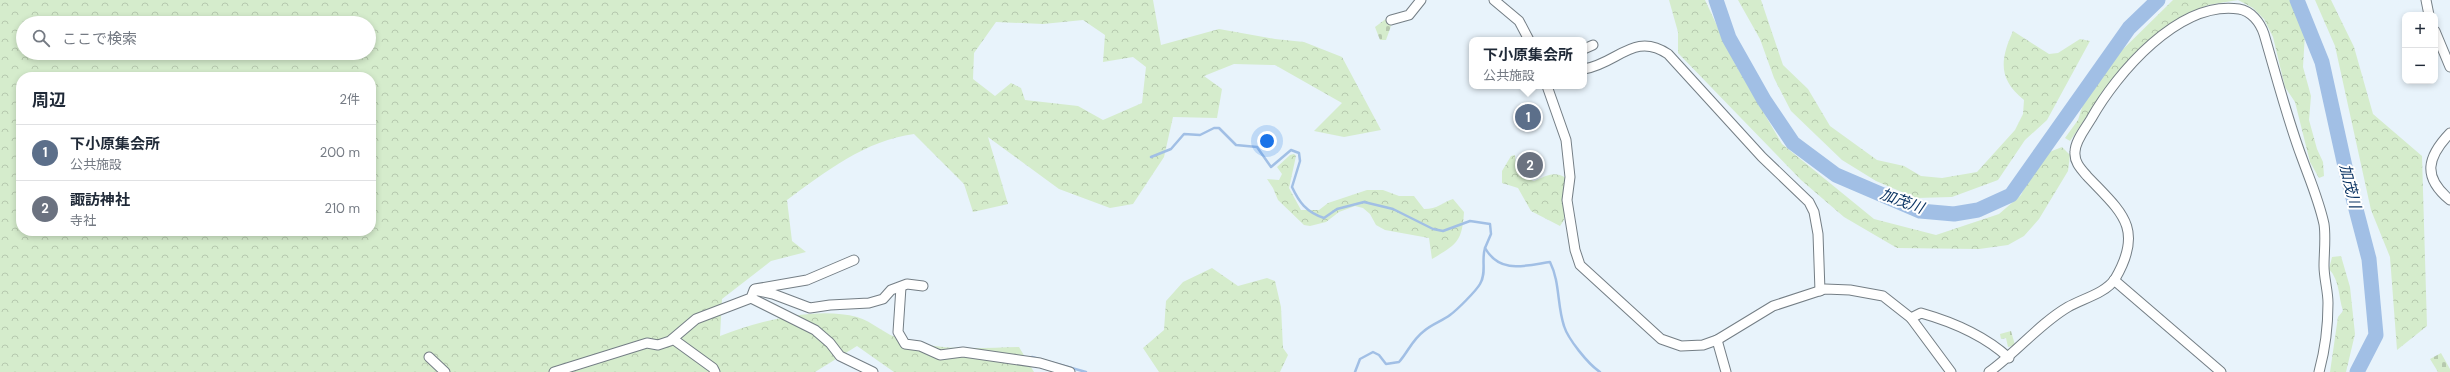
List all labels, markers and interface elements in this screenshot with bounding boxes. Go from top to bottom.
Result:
map controls [2402,12,2438,84]
button: + [2402,12,2438,48]
search box [16,16,376,60]
icon: search [30,27,52,49]
text: ここで検索 [62,29,137,49]
popup [1469,37,1587,89]
text: 下小原集会所 [1483,45,1573,65]
button: − [2402,48,2438,84]
text: 公共施設 [1483,67,1535,84]
text: 周辺 [32,89,66,111]
text: 2件 [340,91,360,108]
pin: 1 [1515,102,1541,132]
your location [1257,131,1277,151]
text: 下小原集会所 [70,134,160,154]
text: 1 [43,144,47,161]
text: 200 m [320,144,360,161]
pin: 2 [1517,150,1543,180]
text: 公共施設 [70,156,122,173]
water label: 加茂川 [2335,162,2366,212]
water label: 加茂川 [1877,184,1928,219]
text: 諏訪神社 [70,190,130,210]
text: 2 [41,200,49,217]
text: 210 m [325,200,360,217]
text: 寺社 [70,212,96,229]

